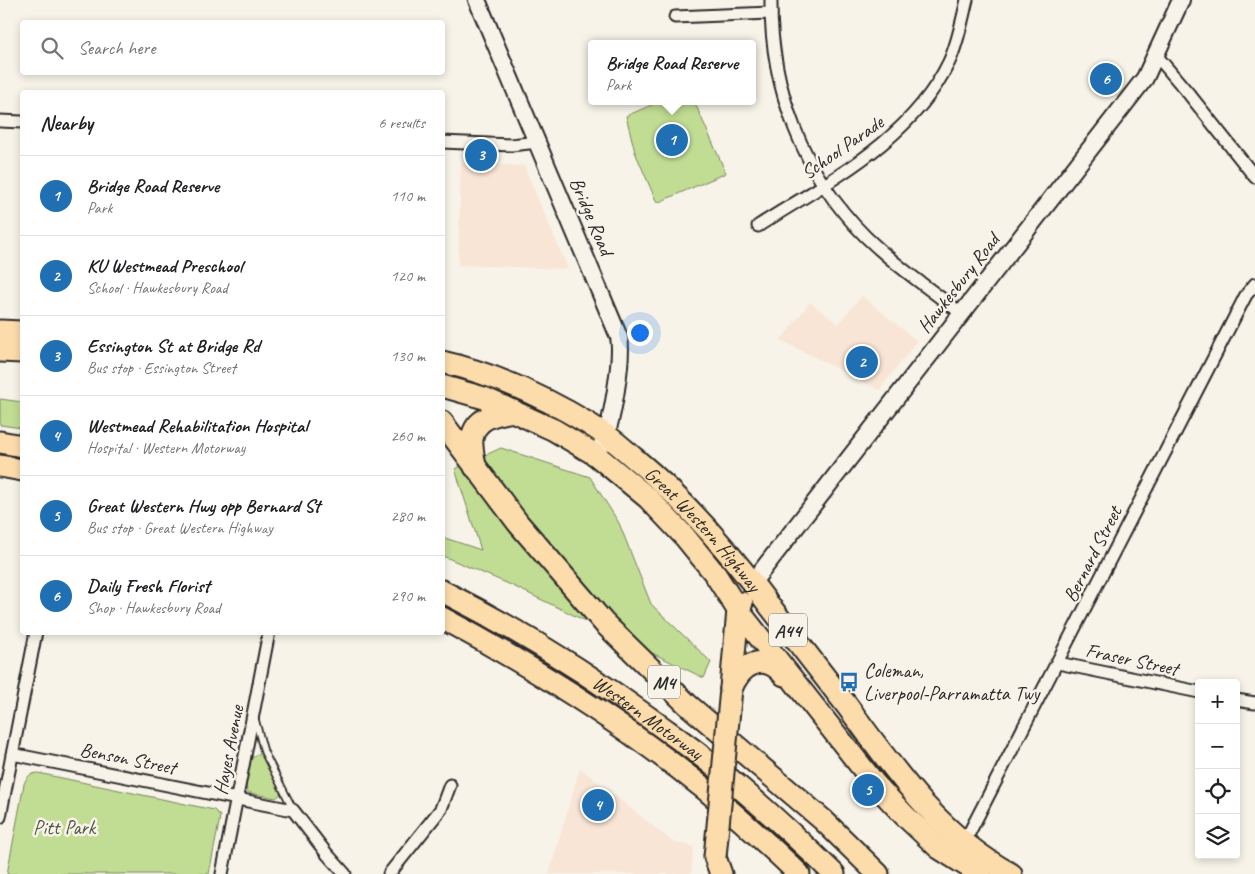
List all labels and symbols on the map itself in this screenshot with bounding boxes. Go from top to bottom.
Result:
pin: 6 [1090,60,1122,98]
street label: School Parade [796,109,889,185]
pin: 1 [656,121,688,159]
pin: 3 [465,136,497,174]
street label: Bridge Road [564,174,620,262]
street label: Hawkesbury Road [912,226,1007,338]
your location [627,320,653,346]
pin: 2 [846,343,878,381]
street label: Great Western Highway [640,461,768,599]
street label: Bernard Street [1058,500,1128,606]
road number: A44 [769,614,807,646]
street label: Fraser Street [1083,638,1184,682]
place label: Coleman, Liverpool-Parramatta Twy [864,658,1042,706]
road number: M4 [648,666,680,699]
street label: Western Motorway [588,670,709,766]
bus stop icon: Coleman, Liverpool-Parramatta Twy [838,671,860,693]
street label: Hayes Avenue [208,702,250,797]
street label: Benson Street [78,737,181,781]
pin: 5 [852,771,884,809]
pin: 4 [582,786,614,824]
park label: Pitt Park [33,815,97,840]

